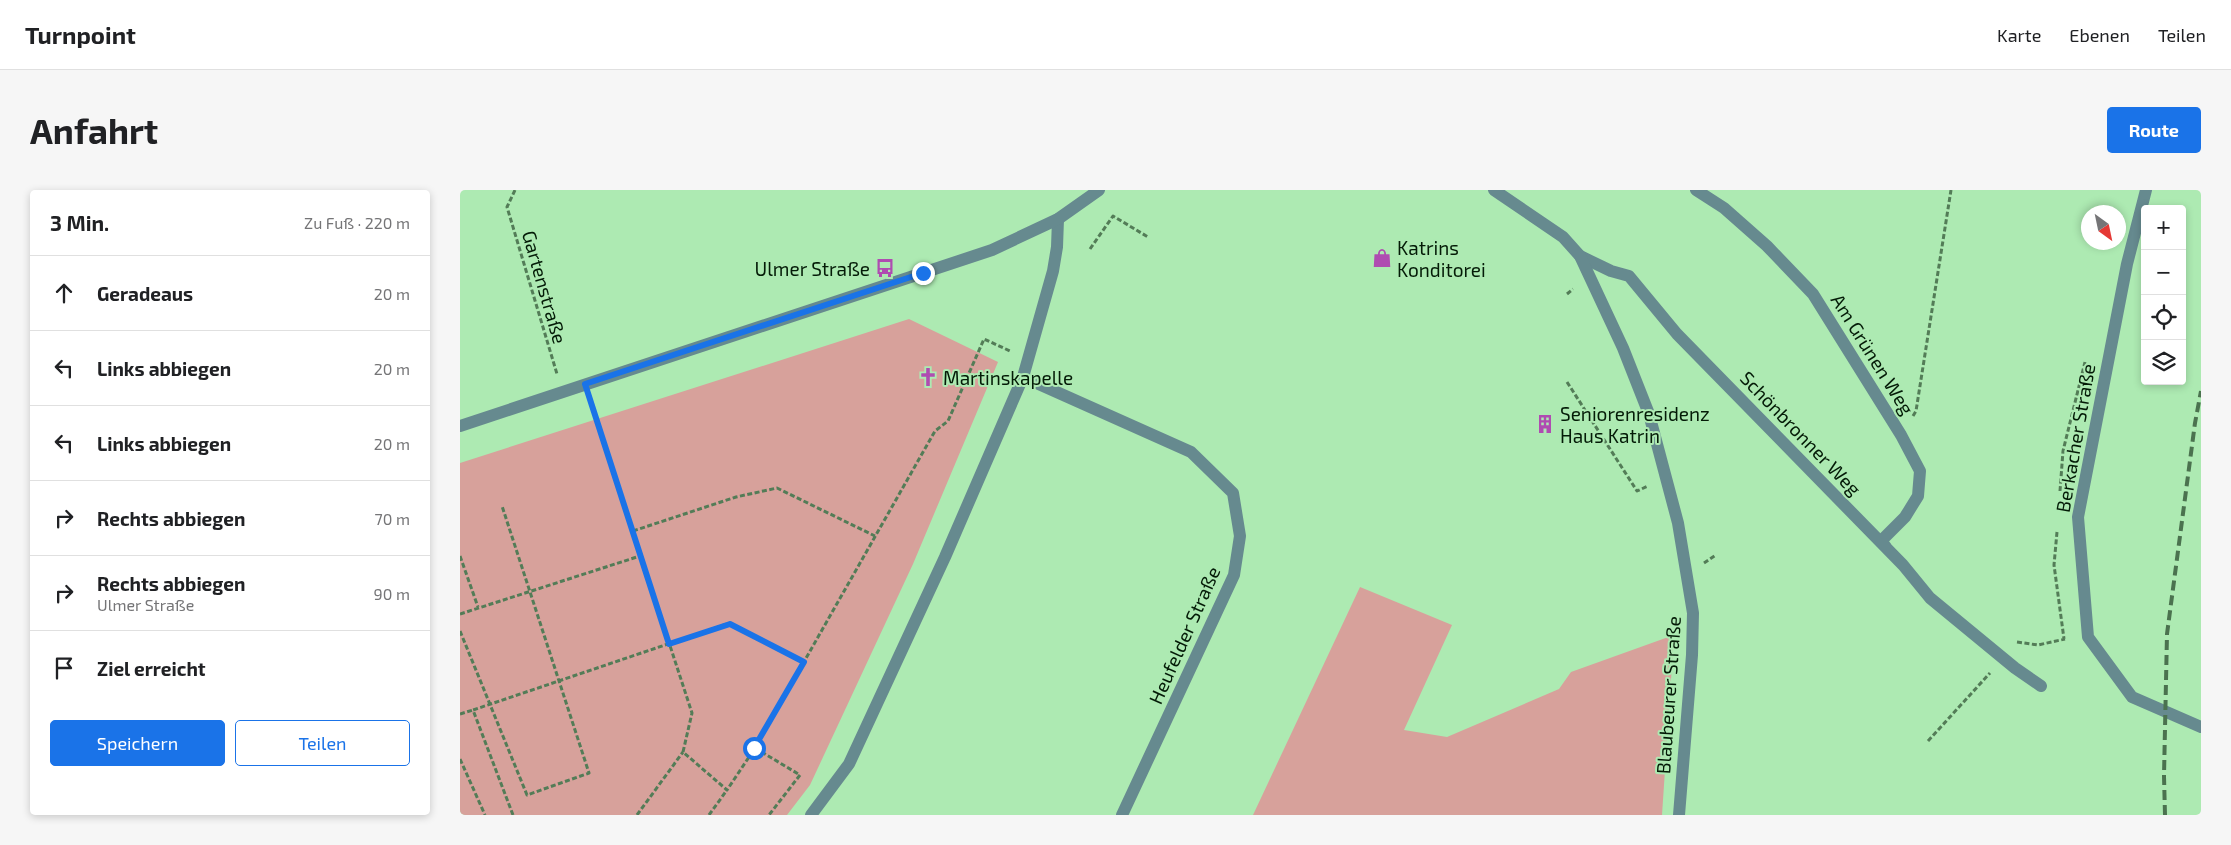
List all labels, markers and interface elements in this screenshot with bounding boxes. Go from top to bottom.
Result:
text: Turnpoint [25,20,136,49]
text: Karte [1997,24,2041,46]
text: Ebenen [2069,24,2130,46]
text: Teilen [2158,24,2206,46]
button: Route [2107,107,2201,153]
text: Anfahrt [30,109,158,151]
north arrow [2081,205,2126,250]
map controls [2141,205,2186,385]
button: + [2141,205,2186,250]
text: 3 Min. [50,210,109,235]
text: Zu Fuß · 220 m [304,213,410,232]
street label: Gartenstraße [518,228,572,346]
place label: Katrins Konditorei [1397,236,1486,281]
shop icon: Katrins Konditorei [1371,247,1393,269]
button: − [2141,250,2186,295]
place label: Ulmer Straße [755,257,870,280]
bus stop icon: Ulmer Straße [874,257,896,279]
route end [912,262,935,285]
icon: ahead [50,279,78,307]
text: Geradeaus [97,282,193,305]
text: 20 m [374,284,410,303]
street label: Am Grünen Weg [1827,289,1919,419]
button: locate [2141,295,2186,340]
button: layers [2141,340,2186,385]
icon: left [50,354,78,382]
text: Links abbiegen [97,357,231,380]
text: 20 m [374,359,410,378]
street label: Berkacher Straße [2051,362,2099,514]
church icon: Martinskapelle [917,366,939,388]
place label: Martinskapelle [943,366,1073,389]
street label: Schönbronner Weg [1736,366,1866,500]
place label: Seniorenresidenz Haus Katrin [1560,402,1710,447]
building icon: Seniorenresidenz Haus Katrin [1534,413,1556,435]
icon: left [50,429,78,457]
text: Links abbiegen [97,432,231,455]
text: 20 m [374,434,410,453]
icon: right [50,504,78,532]
text: Rechts abbiegen [97,507,245,530]
text: 70 m [375,509,410,528]
street label: Heufelder Straße [1143,563,1225,707]
text: Rechts abbiegen [97,572,245,595]
icon: right [50,579,78,607]
text: 90 m [374,584,410,603]
text: Ulmer Straße [97,595,194,614]
street label: Blaubeurer Straße [1651,615,1685,775]
icon: arrive [50,654,78,682]
text: Ziel erreicht [97,657,206,680]
button: Speichern [50,720,225,766]
button: Teilen [235,720,410,766]
route start [743,737,766,760]

